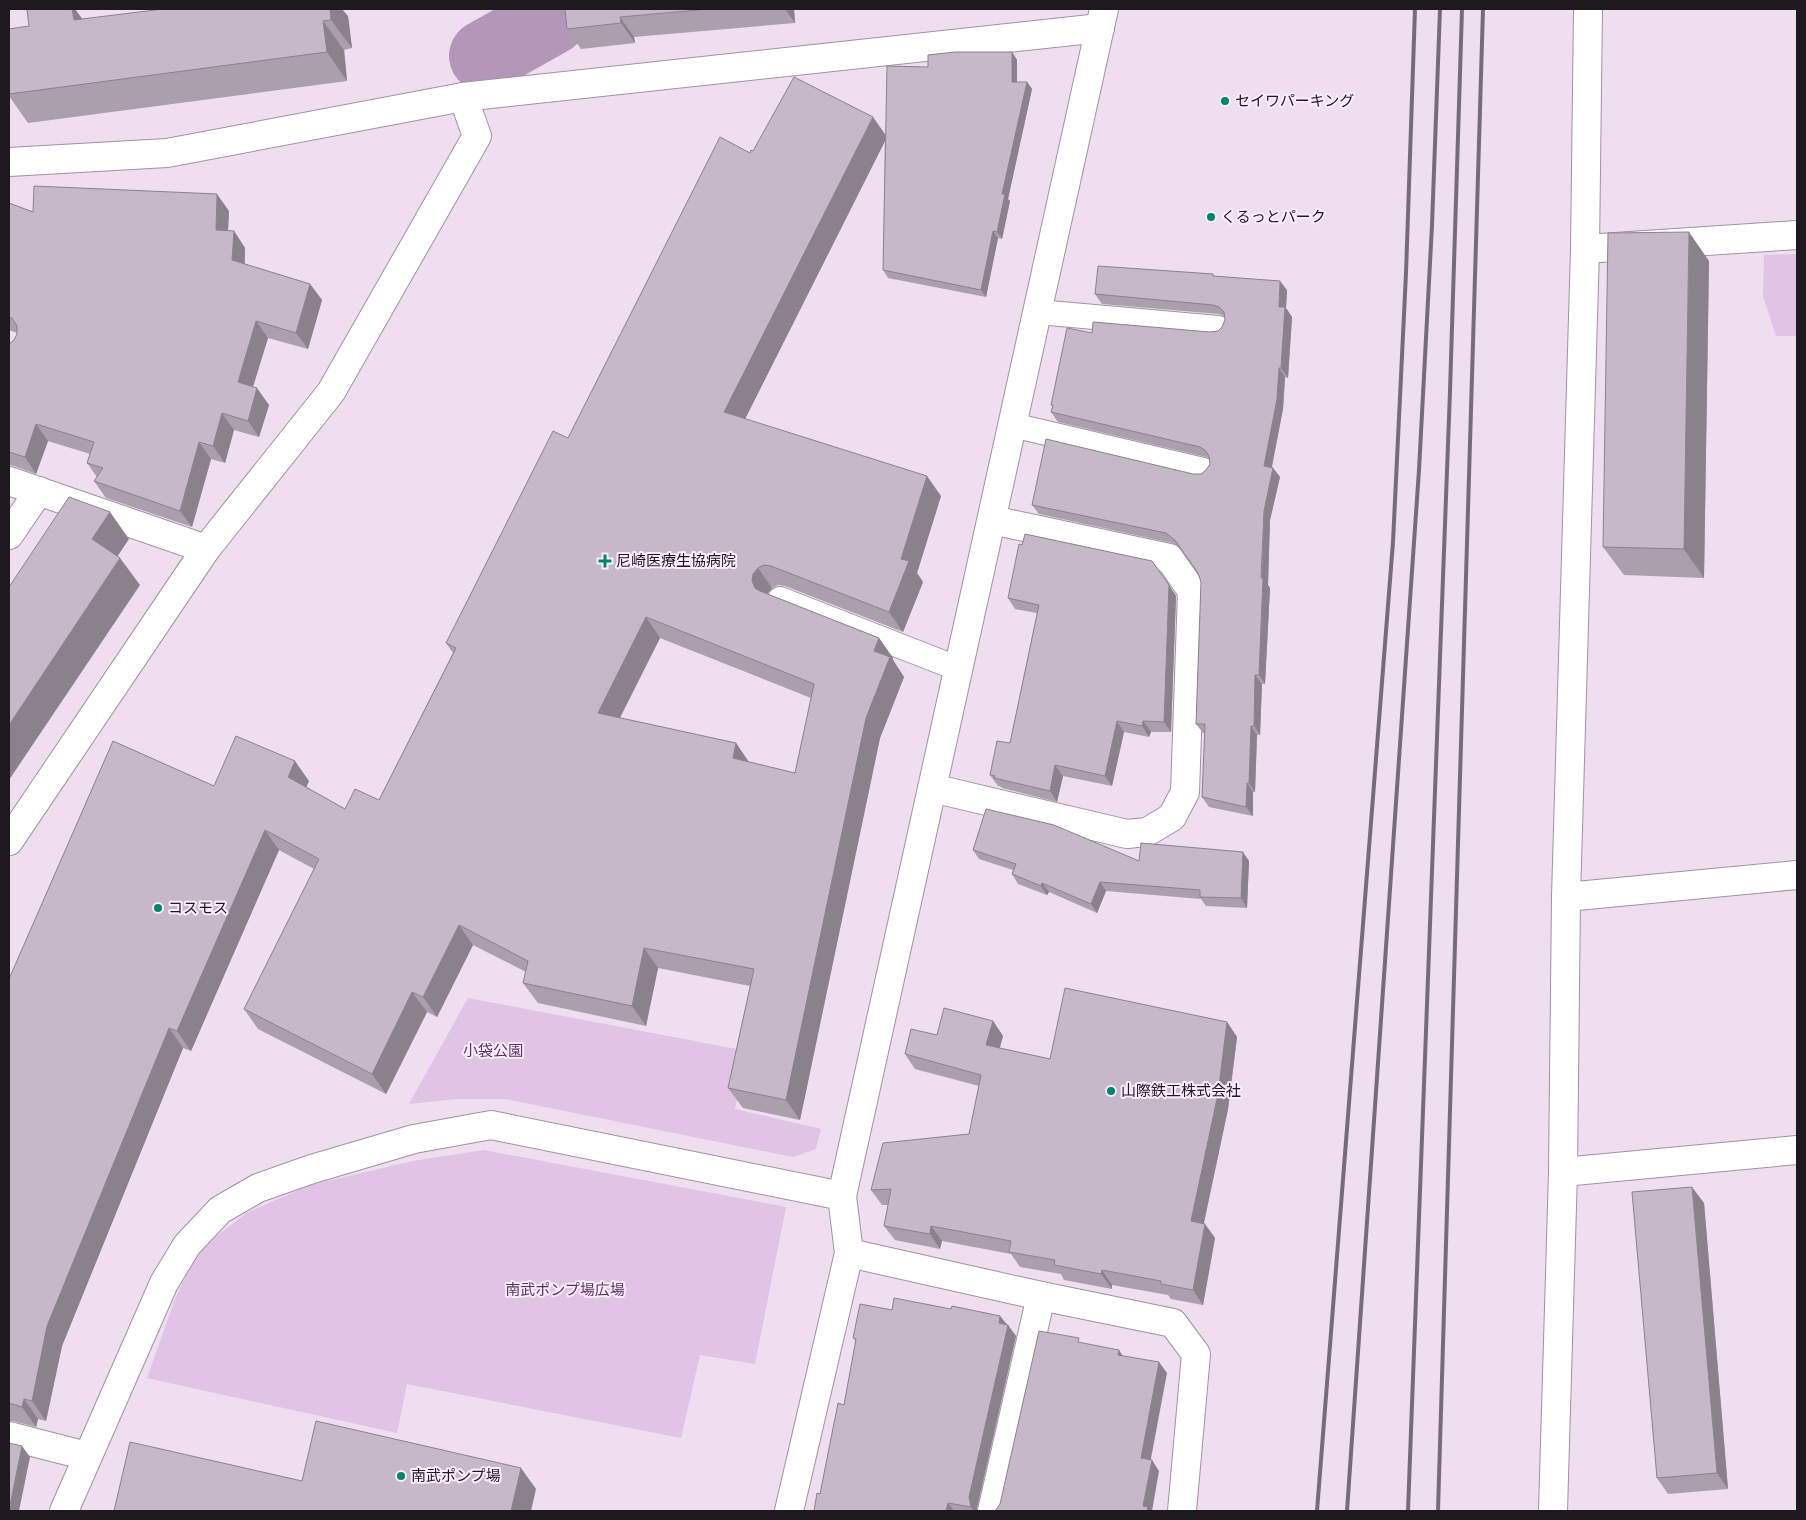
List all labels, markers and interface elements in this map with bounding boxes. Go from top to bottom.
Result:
place label: セイワパーキング [1235,92,1354,111]
marker: セイワパーキング [1219,95,1231,107]
place label: くるっとパーク [1221,208,1326,227]
marker: くるっとパーク [1205,211,1217,223]
place label: 尼崎医療生協病院 [616,552,736,571]
marker: 尼崎医療生協病院 [598,554,612,568]
place label: コスモス [168,899,228,918]
marker: コスモス [152,902,164,914]
park label: 小袋公園 [463,1042,523,1061]
place label: 山際鉄工株式会社 [1121,1082,1241,1101]
marker: 山際鉄工株式会社 [1105,1085,1117,1097]
park label: 南武ポンプ場広場 [505,1281,625,1300]
place label: 南武ポンプ場 [411,1467,501,1486]
marker: 南武ポンプ場 [395,1470,407,1482]

